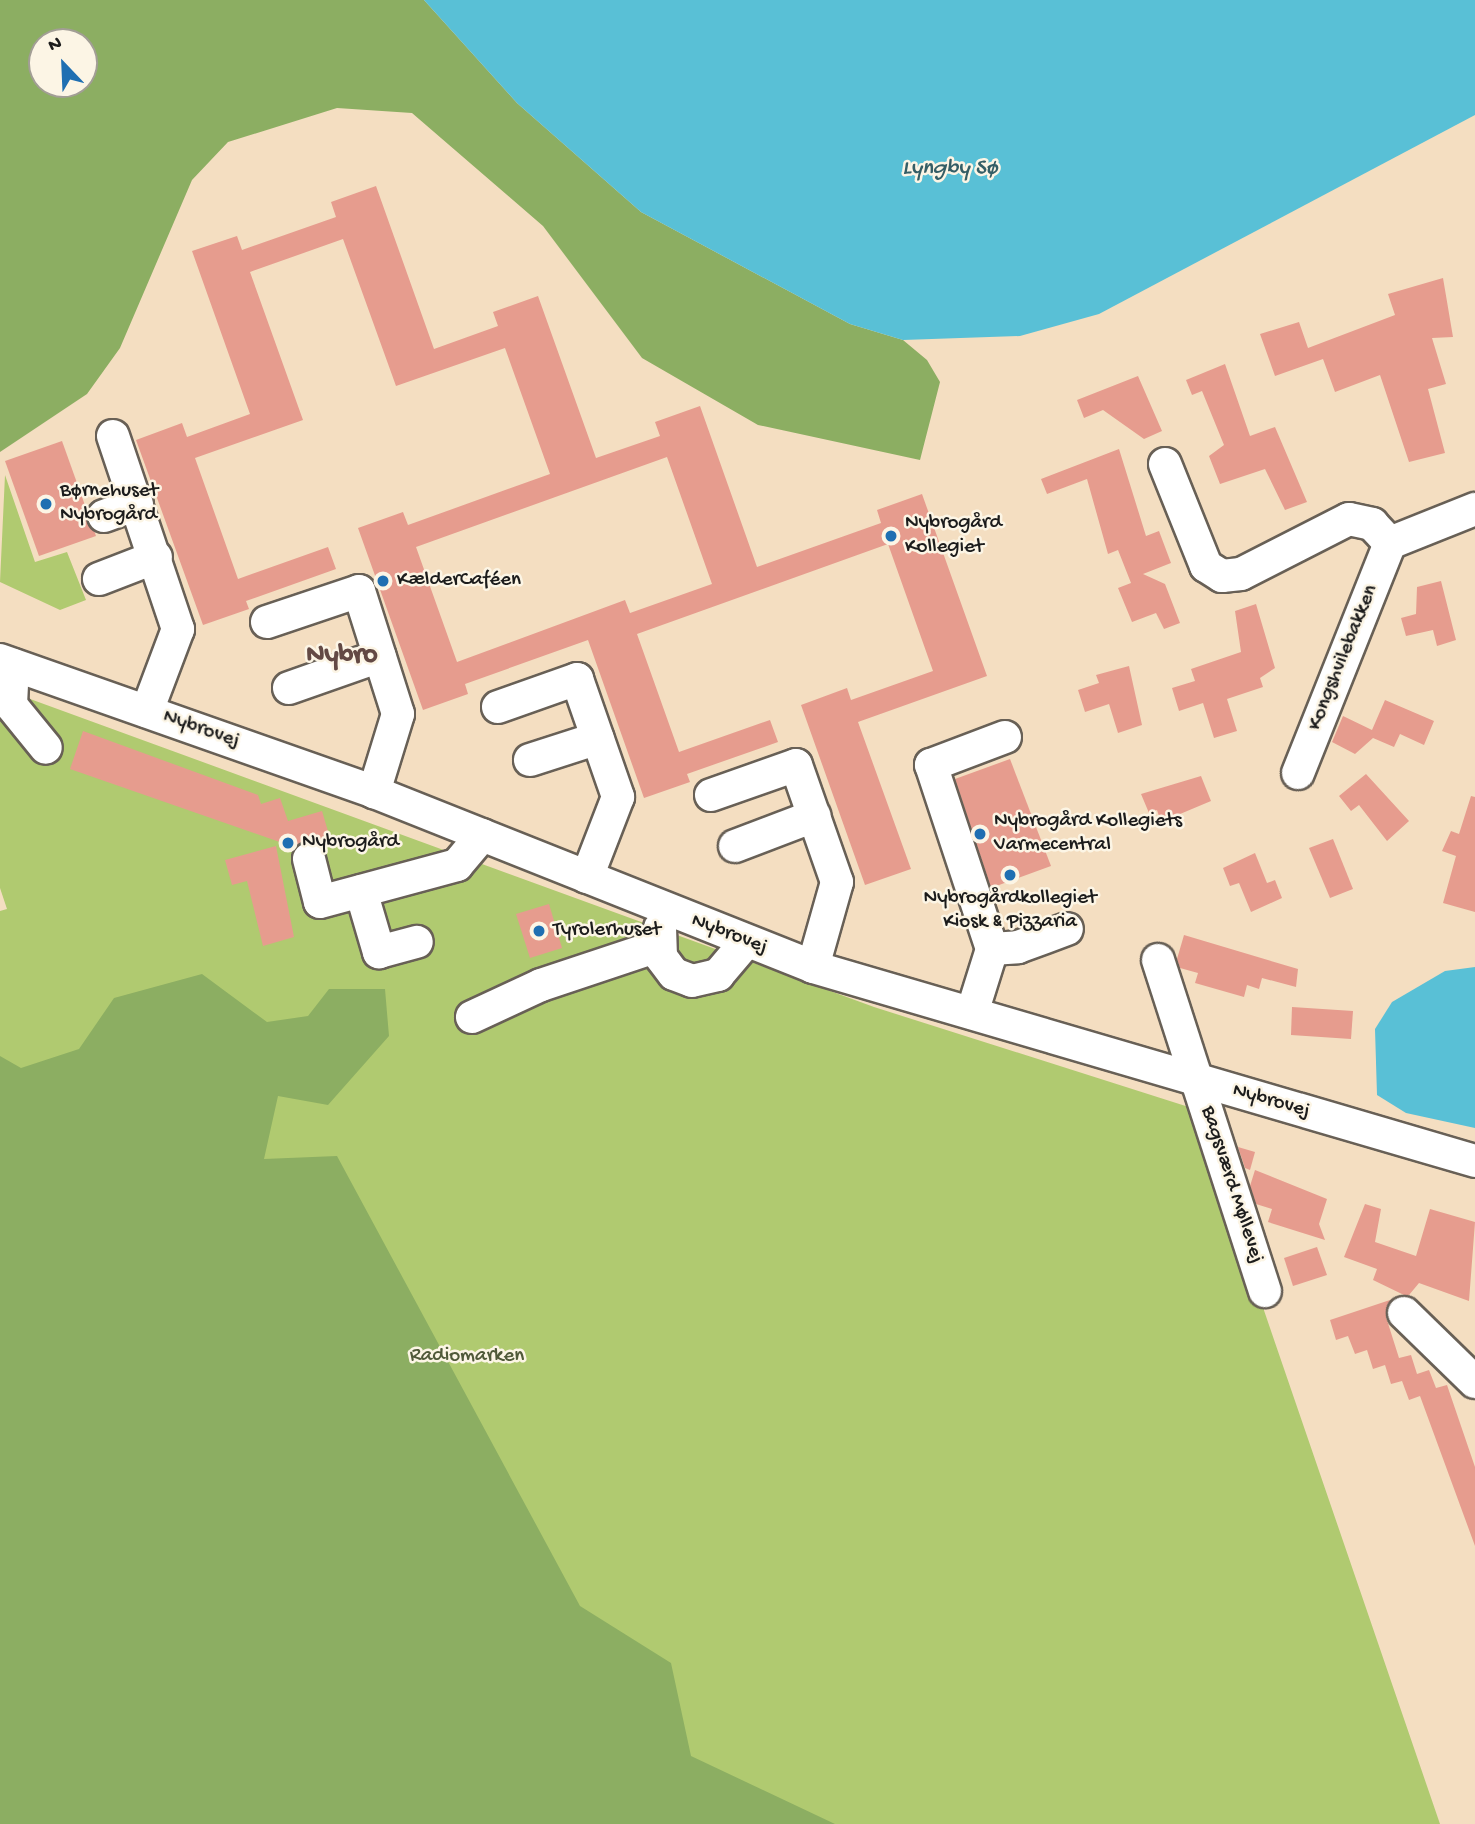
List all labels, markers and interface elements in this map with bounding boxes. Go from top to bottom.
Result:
north arrow [28,28,98,98]
text: N [45,32,66,58]
water label: Lyngby Sø [902,155,998,183]
place label: Børnehuset Nybrogård [60,479,158,529]
marker: Børnehuset Nybrogård [38,496,54,512]
place label: Nybrogård Kollegiet [905,511,1002,561]
marker: Nybrogård Kollegiet [883,528,899,544]
place label: KælderCaféen [397,568,521,594]
marker: KælderCaféen [375,573,391,589]
street label: Kongshvilebakken [1303,581,1385,735]
district label: Nybro [306,639,378,673]
street label: Nybrovej [159,705,243,755]
place label: Nybrogård Kollegiets Varmecentral [994,809,1182,859]
marker: Nybrogård Kollegiets Varmecentral [972,826,988,842]
place label: Nybrogård [302,830,399,856]
marker: Nybrogård [280,835,296,851]
marker: Nybrogårdkollegiet Kiosk & Pizzaria [1002,867,1018,883]
place label: Nybrogårdkollegiet Kiosk & Pizzaria [923,886,1097,936]
street label: Nybrovej [687,909,771,961]
place label: Tyrolerhuset [553,918,661,944]
marker: Tyrolerhuset [531,923,547,939]
street label: Nybrovej [1229,1079,1313,1125]
street label: Bagsværd Møllevej [1194,1103,1268,1267]
park label: Radiomarken [410,1344,524,1370]

